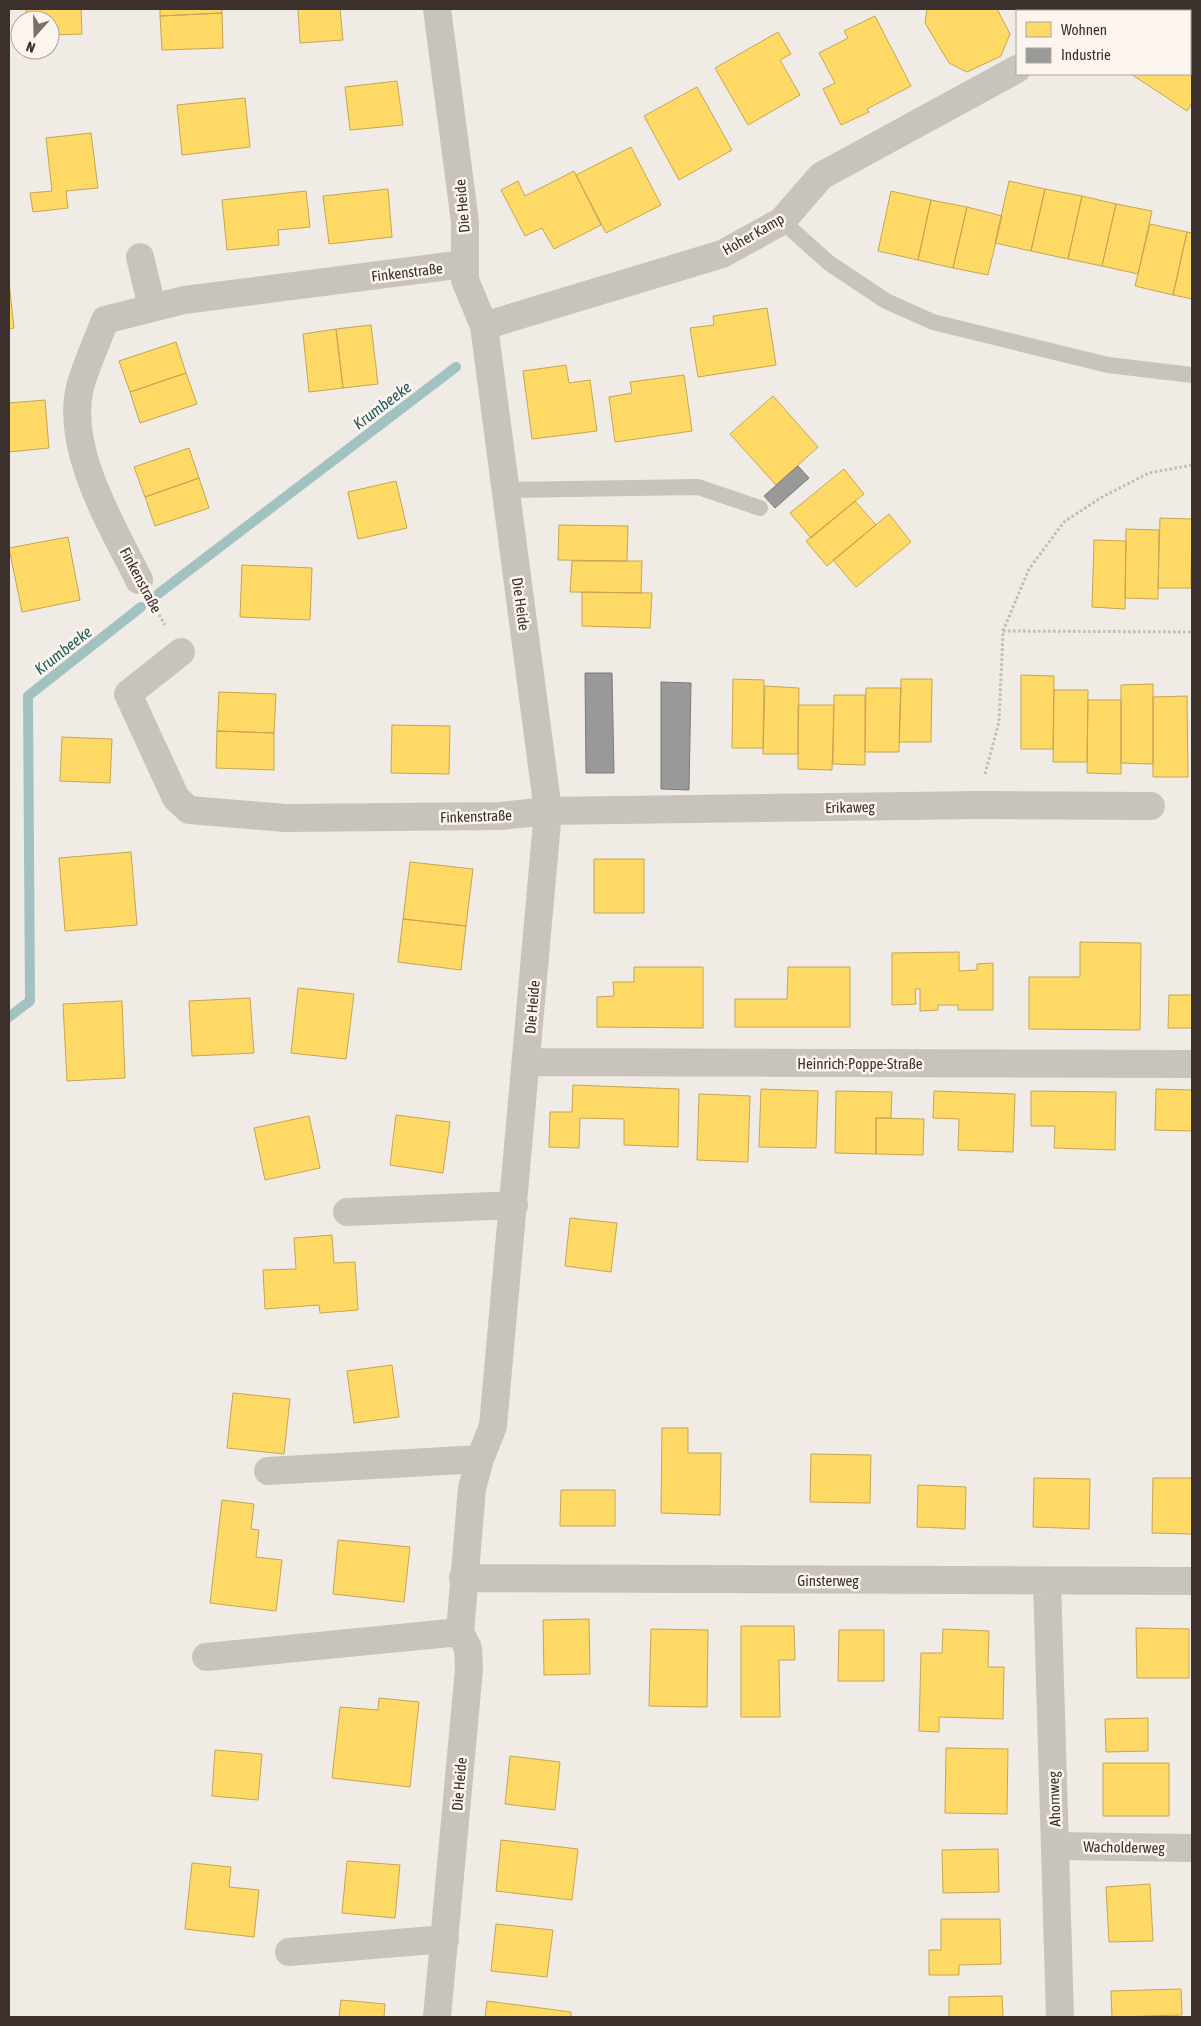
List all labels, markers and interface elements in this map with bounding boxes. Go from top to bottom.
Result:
north arrow [10,10,60,60]
legend [1016,10,1191,75]
text: Wohnen [1061,21,1107,38]
text: N [24,38,37,56]
text: Industrie [1061,46,1111,63]
street label: Die Heide [451,178,473,233]
street label: Hoher Kamp [719,210,787,258]
street label: Finkenstraße [370,259,444,285]
water label: Krumbeeke [350,377,414,433]
street label: Finkenstraße [117,544,165,616]
street label: Die Heide [509,576,533,632]
water label: Krumbeeke [31,622,95,678]
street label: Erikaweg [825,798,876,816]
street label: Finkenstraße [440,806,512,826]
street label: Die Heide [521,979,543,1034]
street label: Heinrich-Poppe-Straße [797,1055,923,1072]
street label: Ginsterweg [797,1572,859,1589]
street label: Die Heide [448,1756,470,1811]
street label: Ahornweg [1045,1770,1063,1827]
street label: Wacholderweg [1083,1838,1165,1856]

